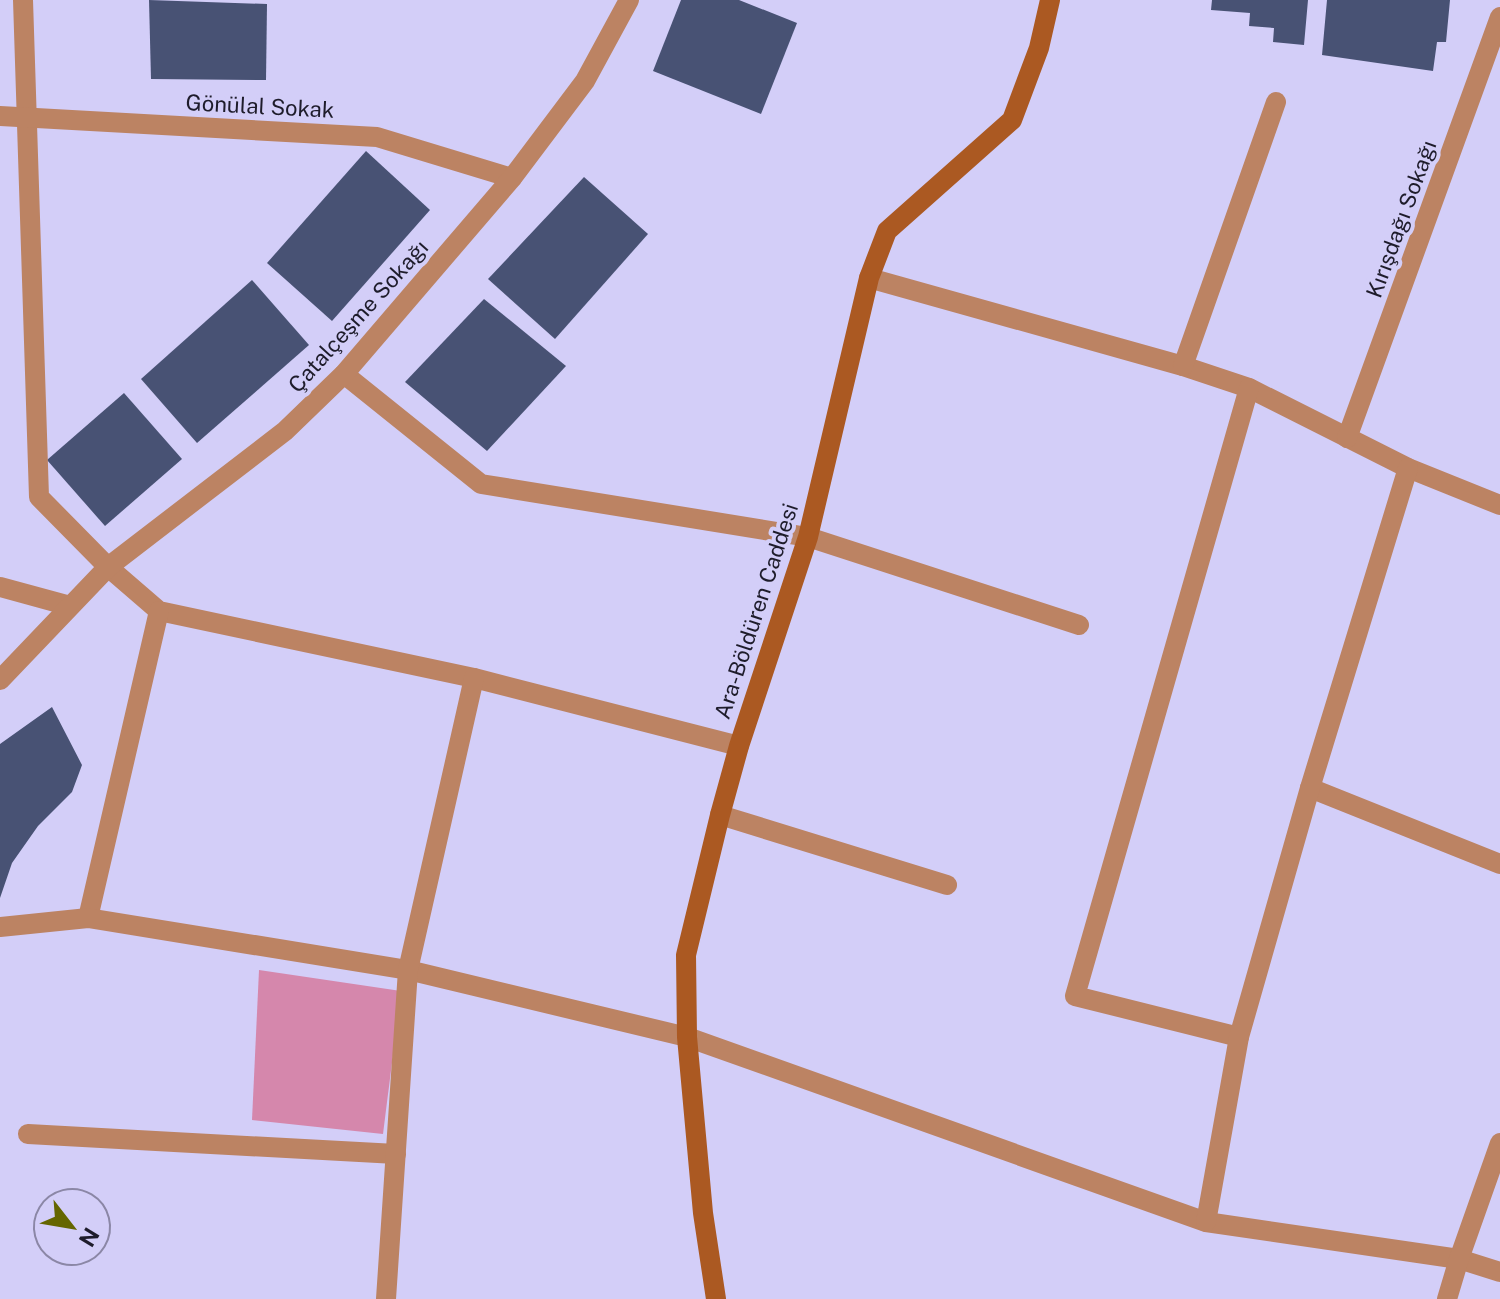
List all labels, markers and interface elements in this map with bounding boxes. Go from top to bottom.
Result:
street label: Gönülal Sokak [185,89,335,123]
street label: Kırışdağı Sokağı [1360,137,1442,301]
street label: Çatalçeşme Sokağı [283,234,433,398]
street label: Ara-Böldüren Caddesi [709,500,803,722]
north arrow [32,1187,112,1267]
text: N [74,1223,105,1251]

